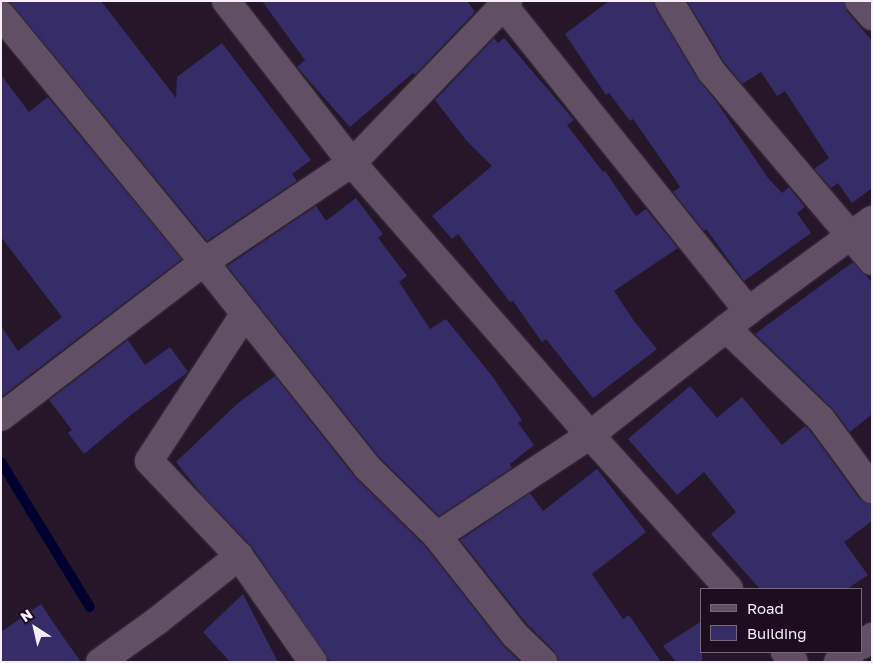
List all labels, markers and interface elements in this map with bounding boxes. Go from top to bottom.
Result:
legend [700,588,863,653]
text: Road [747,599,784,617]
north arrow [10,603,60,653]
text: N [17,605,35,625]
text: Building [747,624,807,642]

